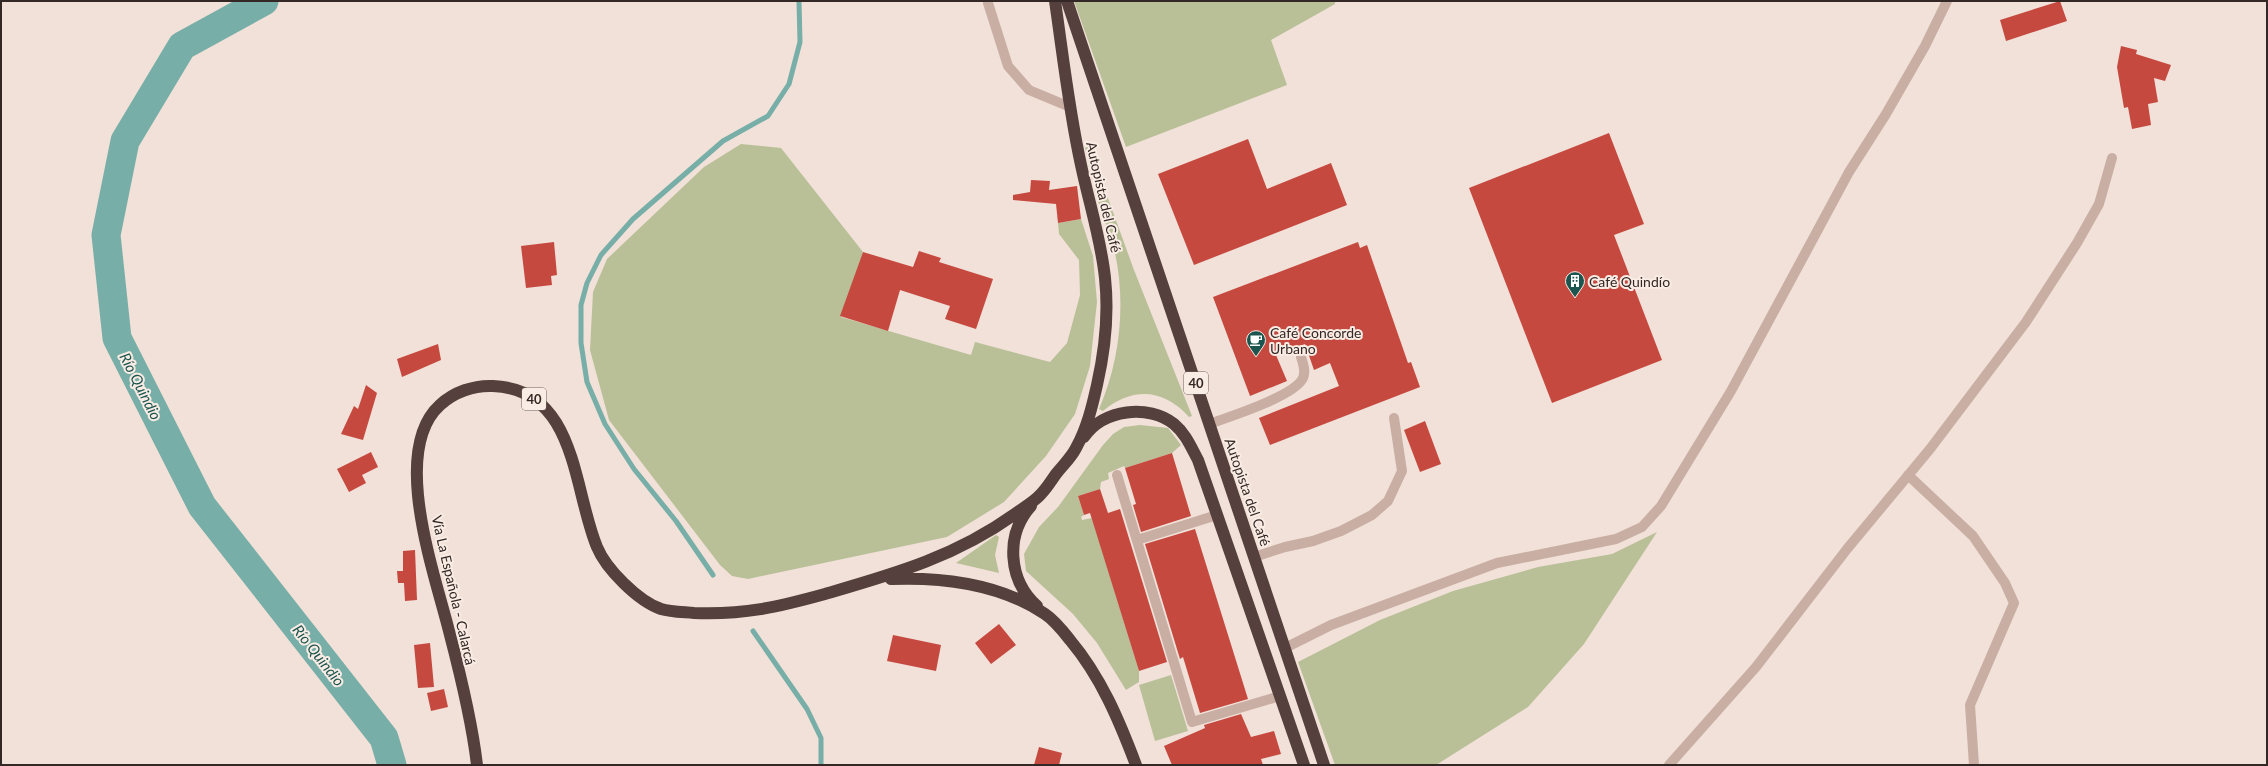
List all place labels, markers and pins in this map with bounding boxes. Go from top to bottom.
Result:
building icon: Café Quindío [1564,270,1586,298]
place label: Café Quindío [1589,273,1670,290]
place label: Café Concorde Urbano [1270,324,1361,357]
cafe icon: Café Concorde Urbano [1245,329,1267,357]

